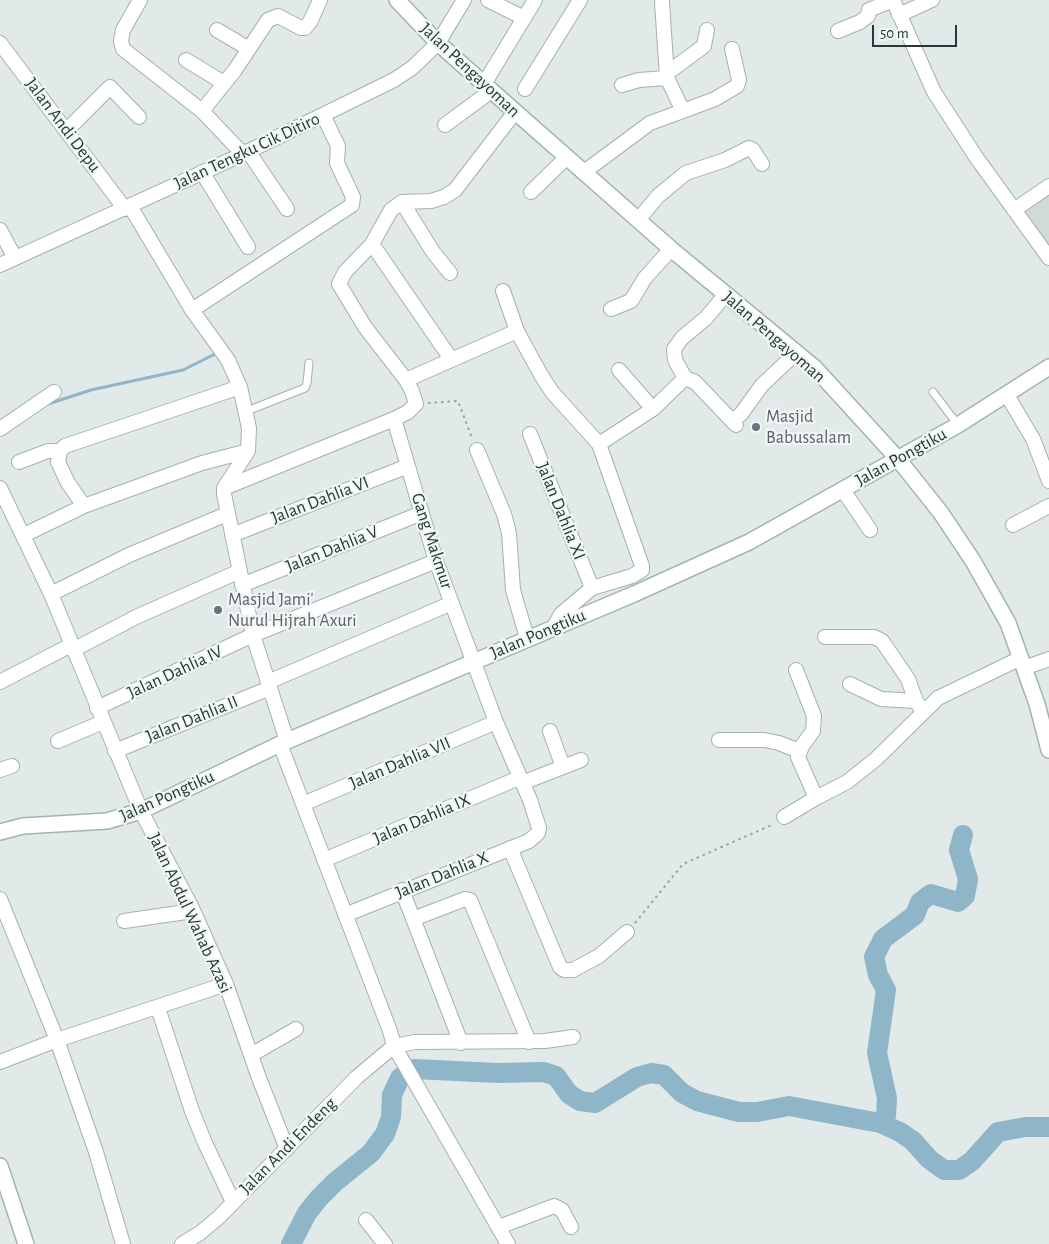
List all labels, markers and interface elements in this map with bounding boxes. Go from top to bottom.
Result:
scale bar [874,15,959,47]
street label: Jalan Pengayoman [415,18,525,122]
text: 50 m [880,26,909,41]
street label: Jalan Andi Depu [20,73,106,177]
street label: Jalan Tengku Cik Ditiro [171,108,323,194]
street label: Jalan Pengayoman [718,287,830,387]
place label: Masjid Babussalam [766,406,851,448]
marker: Masjid Babussalam [750,421,762,433]
street label: Jalan Pongtiku [852,423,950,491]
street label: Jalan Dahlia XI [532,459,590,563]
street label: Jalan Dahlia VI [268,472,372,528]
street label: Gang Makmur [406,490,458,592]
street label: Jalan Dahlia V [283,521,381,577]
place label: Masjid Jami' Nurul Hijrah Axuri [228,589,357,632]
marker: Masjid Jami' Nurul Hijrah Axuri [212,604,224,616]
street label: Jalan Pongtiku [487,604,589,664]
street label: Jalan Dahlia IV [124,641,226,703]
street label: Jalan Dahlia II [143,691,241,747]
street label: Jalan Dahlia VII [346,732,454,794]
street label: Jalan Pongtiku [116,766,218,826]
street label: Jalan Dahlia IX [370,789,474,849]
street label: Jalan Abdul Wahab Azasi [143,829,237,997]
street label: Jalan Dahlia X [392,847,492,903]
street label: Jalan Andi Endeng [235,1093,341,1199]

